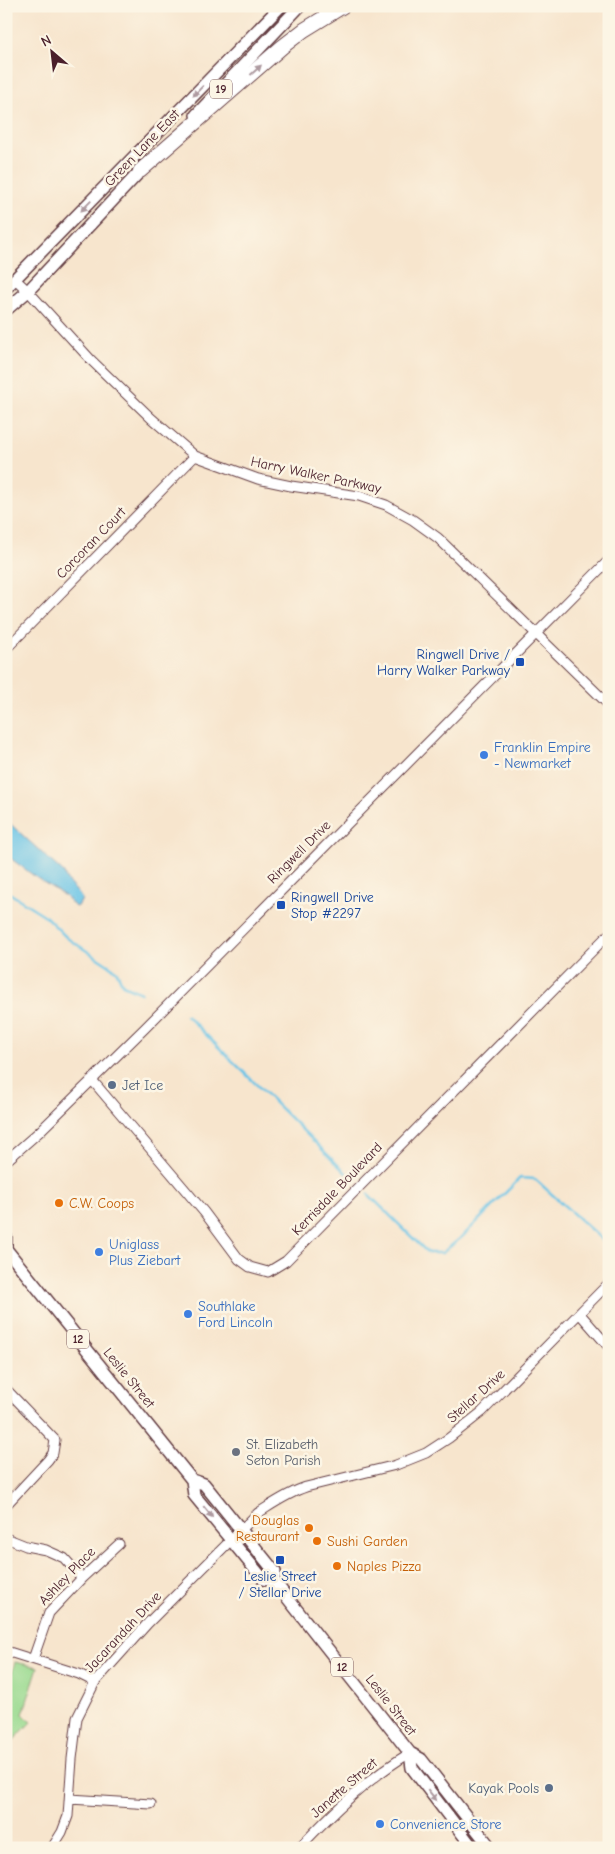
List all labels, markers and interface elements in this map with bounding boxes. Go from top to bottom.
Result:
north arrow [28,28,78,78]
text: N [38,31,54,51]
one-way arrow [249,64,261,76]
road number: 19 [210,80,232,98]
one-way arrow [192,85,204,97]
street label: Green Lane East [101,105,184,190]
one-way arrow [80,200,92,212]
street label: Harry Walker Parkway [249,453,384,497]
street label: Corcoran Court [53,503,130,582]
place label: Ringwell Drive / Harry Walker Parkway [377,646,511,679]
marker: Ringwell Drive / Harry Walker Parkway [514,656,526,668]
place label: Franklin Empire - Newmarket [494,739,591,772]
marker: Franklin Empire - Newmarket [478,749,490,761]
street label: Ringwell Drive [264,817,334,887]
place label: Ringwell Drive Stop #2297 [291,889,374,922]
marker: Ringwell Drive Stop #2297 [275,899,287,911]
place label: Jet Ice [122,1077,163,1094]
marker: Jet Ice [106,1079,118,1091]
street label: Kerrisdale Boulevard [288,1139,386,1239]
place label: C.W. Coops [69,1195,134,1212]
marker: C.W. Coops [53,1197,65,1209]
place label: Uniglass Plus Ziebart [109,1236,181,1269]
marker: Uniglass Plus Ziebart [93,1246,105,1258]
place label: Southlake Ford Lincoln [198,1298,273,1331]
marker: Southlake Ford Lincoln [182,1308,194,1320]
road number: 12 [67,1330,89,1348]
street label: Leslie Street [100,1344,159,1412]
street label: Stellar Drive [444,1366,508,1426]
place label: St. Elizabeth Seton Parish [246,1436,321,1469]
marker: St. Elizabeth Seton Parish [230,1446,242,1458]
one-way arrow [202,1505,213,1518]
place label: Douglas Restaurant [236,1512,300,1545]
marker: Douglas Restaurant [303,1522,315,1534]
place label: Sushi Garden [327,1533,408,1550]
marker: Sushi Garden [311,1535,323,1547]
street label: Ashley Place [35,1543,99,1609]
marker: Leslie Street / Stellar Drive [274,1554,286,1566]
place label: Naples Pizza [347,1558,422,1575]
marker: Naples Pizza [331,1560,343,1572]
place label: Leslie Street / Stellar Drive [239,1568,321,1601]
street label: Jacarandah Drive [81,1588,165,1676]
road number: 12 [331,1658,353,1676]
street label: Leslie Street [362,1671,421,1740]
street label: Janette Street [307,1754,382,1822]
place label: Kayak Pools [468,1780,539,1797]
marker: Kayak Pools [543,1782,555,1794]
one-way arrow [427,1788,438,1801]
place label: Convenience Store [390,1816,501,1833]
marker: Convenience Store [374,1818,386,1830]

